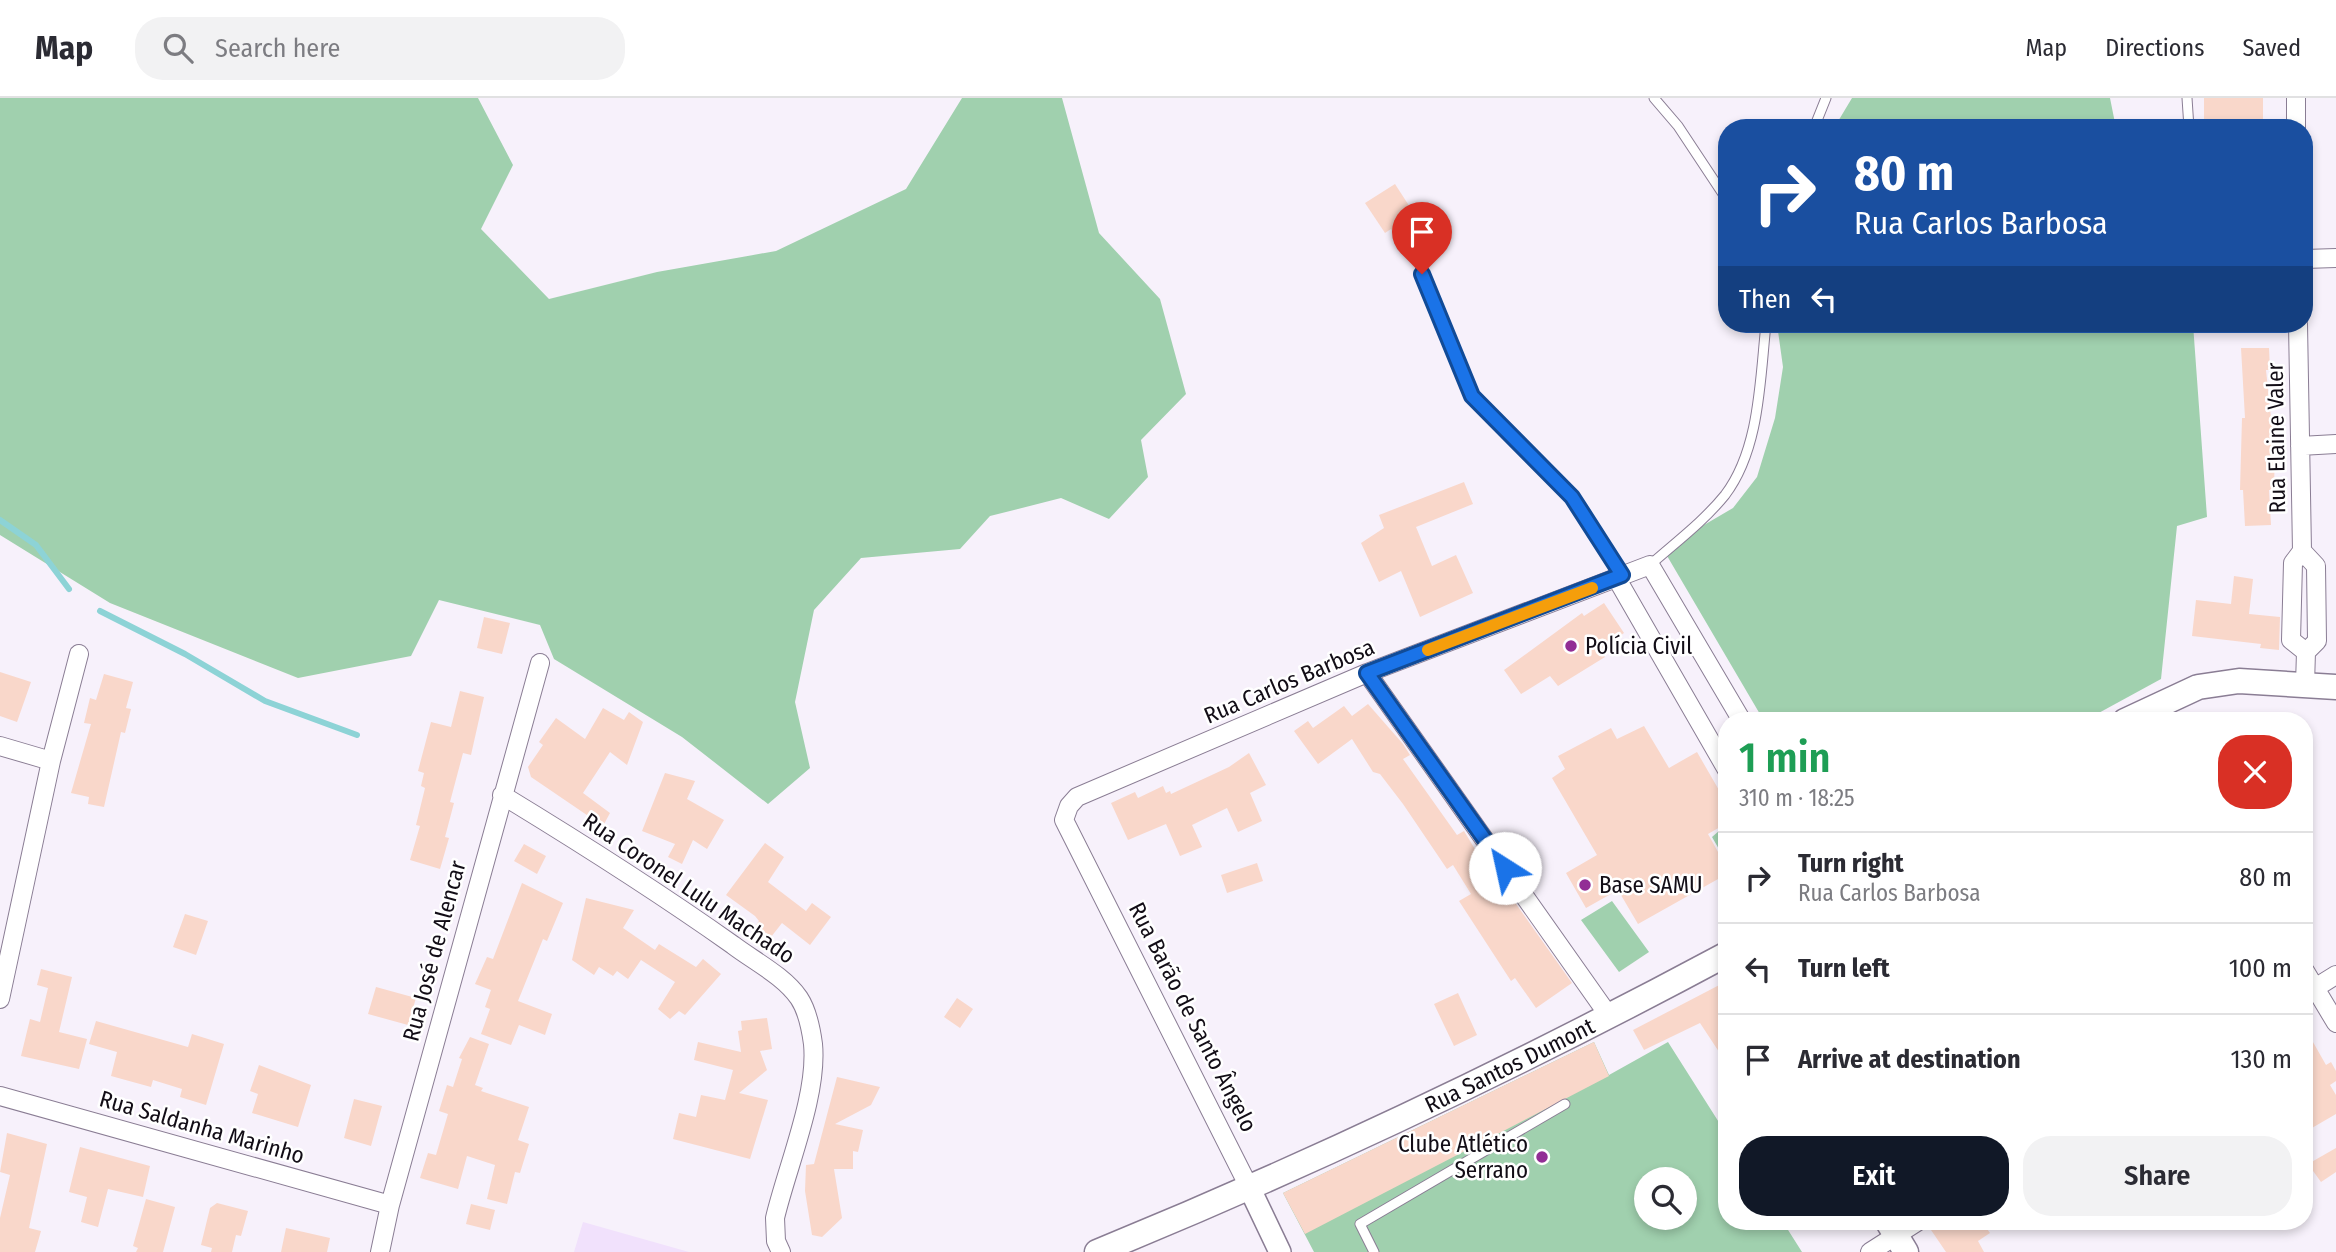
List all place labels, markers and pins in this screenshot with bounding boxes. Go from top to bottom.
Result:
pin [1392,202,1452,274]
place label: Polícia Civil [1585,632,1692,660]
marker: Polícia Civil [1563,638,1579,654]
place label: Base SAMU [1599,871,1703,899]
marker: Base SAMU [1577,877,1593,893]
place label: Clube Atlético Serrano [1398,1130,1528,1184]
marker: Clube Atlético Serrano [1534,1149,1550,1165]

